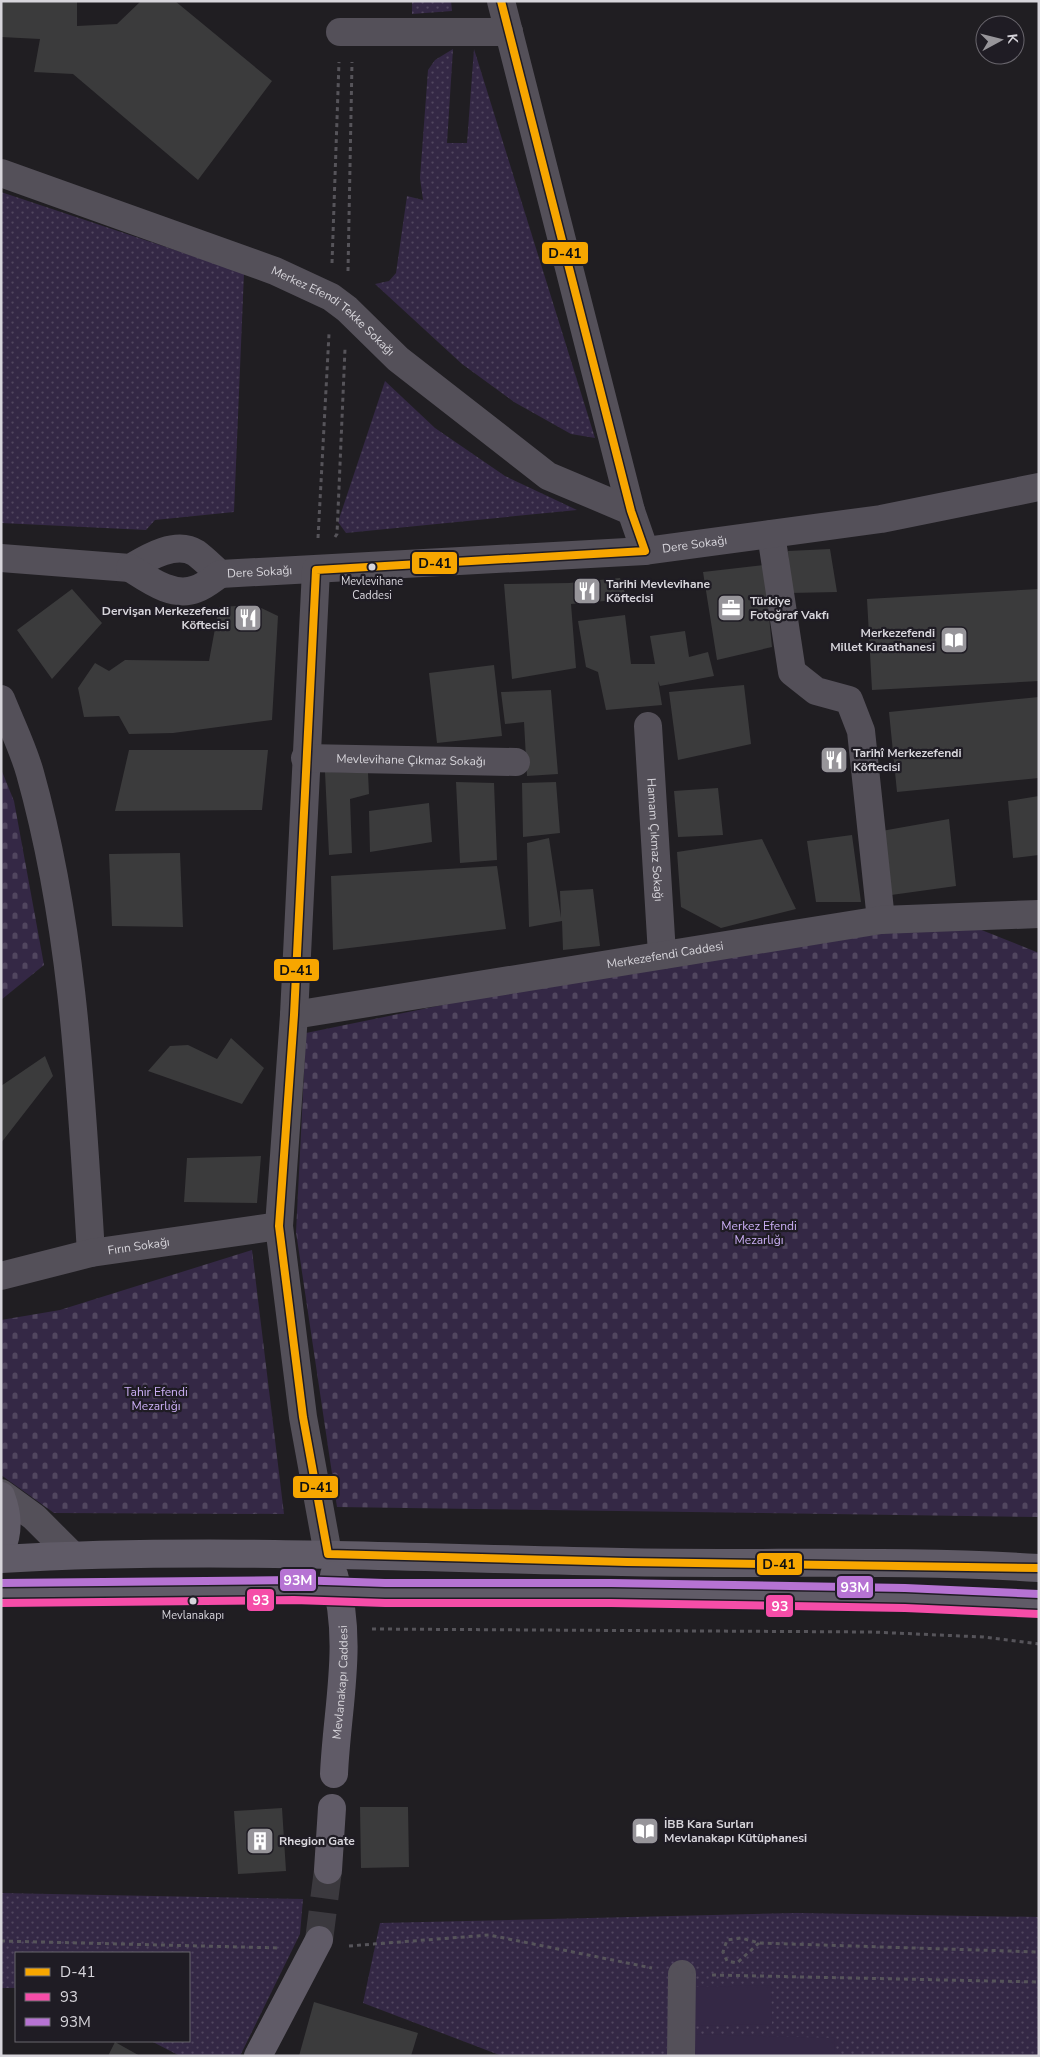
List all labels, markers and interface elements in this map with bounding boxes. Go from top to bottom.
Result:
north arrow [975,15,1025,65]
text: K [1002,33,1022,45]
line badge: D-41 [541,241,589,265]
text: D-41 [548,244,582,263]
street label: Merkez Efendi Tekke Sokağı [268,262,398,359]
street label: Dere Sokağı [661,532,728,557]
line badge: D-41 [411,551,458,575]
text: D-41 [418,554,452,573]
street label: Dere Sokağı [227,562,293,582]
marker: Mevlevihane Caddesi [367,562,377,572]
place label: Mevlevihane Caddesi [341,574,403,603]
restaurant icon: Tarihi Mevlevihane Köftecisi [572,576,602,606]
place label: Tarihi Mevlevihane Köftecisi [606,576,710,606]
office icon: Türkiye Fotoğraf Vakfı [716,593,746,623]
place label: Türkiye Fotoğraf Vakfı [750,593,829,623]
place label: Dervişan Merkezefendi Köftecisi [102,603,229,633]
restaurant icon: Dervişan Merkezefendi Köftecisi [233,603,263,633]
place label: Merkezefendi Millet Kıraathanesi [830,625,935,655]
library icon: Merkezefendi Millet Kıraathanesi [939,625,969,655]
restaurant icon: Tarihî Merkezefendi Köftecisi [819,745,849,775]
place label: Tarihî Merkezefendi Köftecisi [853,745,962,775]
street label: Mevlevihane Çıkmaz Sokağı [336,751,486,769]
street label: Hamam Çıkmaz Sokağı [643,777,667,902]
street label: Merkezefendi Caddesi [606,938,725,972]
line badge: D-41 [273,958,320,982]
text: D-41 [279,961,313,980]
park label: Merkez Efendi Mezarlığı [721,1218,797,1248]
street label: Fırın Sokağı [107,1234,171,1259]
park label: Tahir Efendi Mezarlığı [124,1384,188,1414]
line badge: D-41 [292,1475,339,1499]
text: D-41 [299,1478,333,1497]
line badge: D-41 [756,1552,803,1576]
text: D-41 [762,1555,796,1574]
line badge: 93M [279,1568,317,1592]
text: 93M [284,1571,312,1590]
line badge: 93M [836,1575,874,1599]
text: 93M [841,1578,869,1597]
line badge: 93 [246,1588,275,1612]
text: 93 [253,1591,269,1610]
line badge: 93 [765,1594,794,1618]
marker: Mevlanakapı [188,1596,198,1606]
text: 93 [772,1597,788,1616]
place label: Mevlanakapı [162,1608,224,1623]
street label: Mevlanakapı Caddesi [329,1625,352,1740]
library icon: İBB Kara Surları Mevlanakapı Kütüphanesi [630,1816,660,1846]
place label: İBB Kara Surları Mevlanakapı Kütüphanesi [664,1816,807,1846]
building icon: Rhegion Gate [245,1826,275,1856]
place label: Rhegion Gate [279,1833,355,1849]
legend [15,1952,190,2042]
text: D-41 [60,1962,96,1982]
text: 93 [60,1987,78,2007]
text: 93M [60,2012,91,2032]

